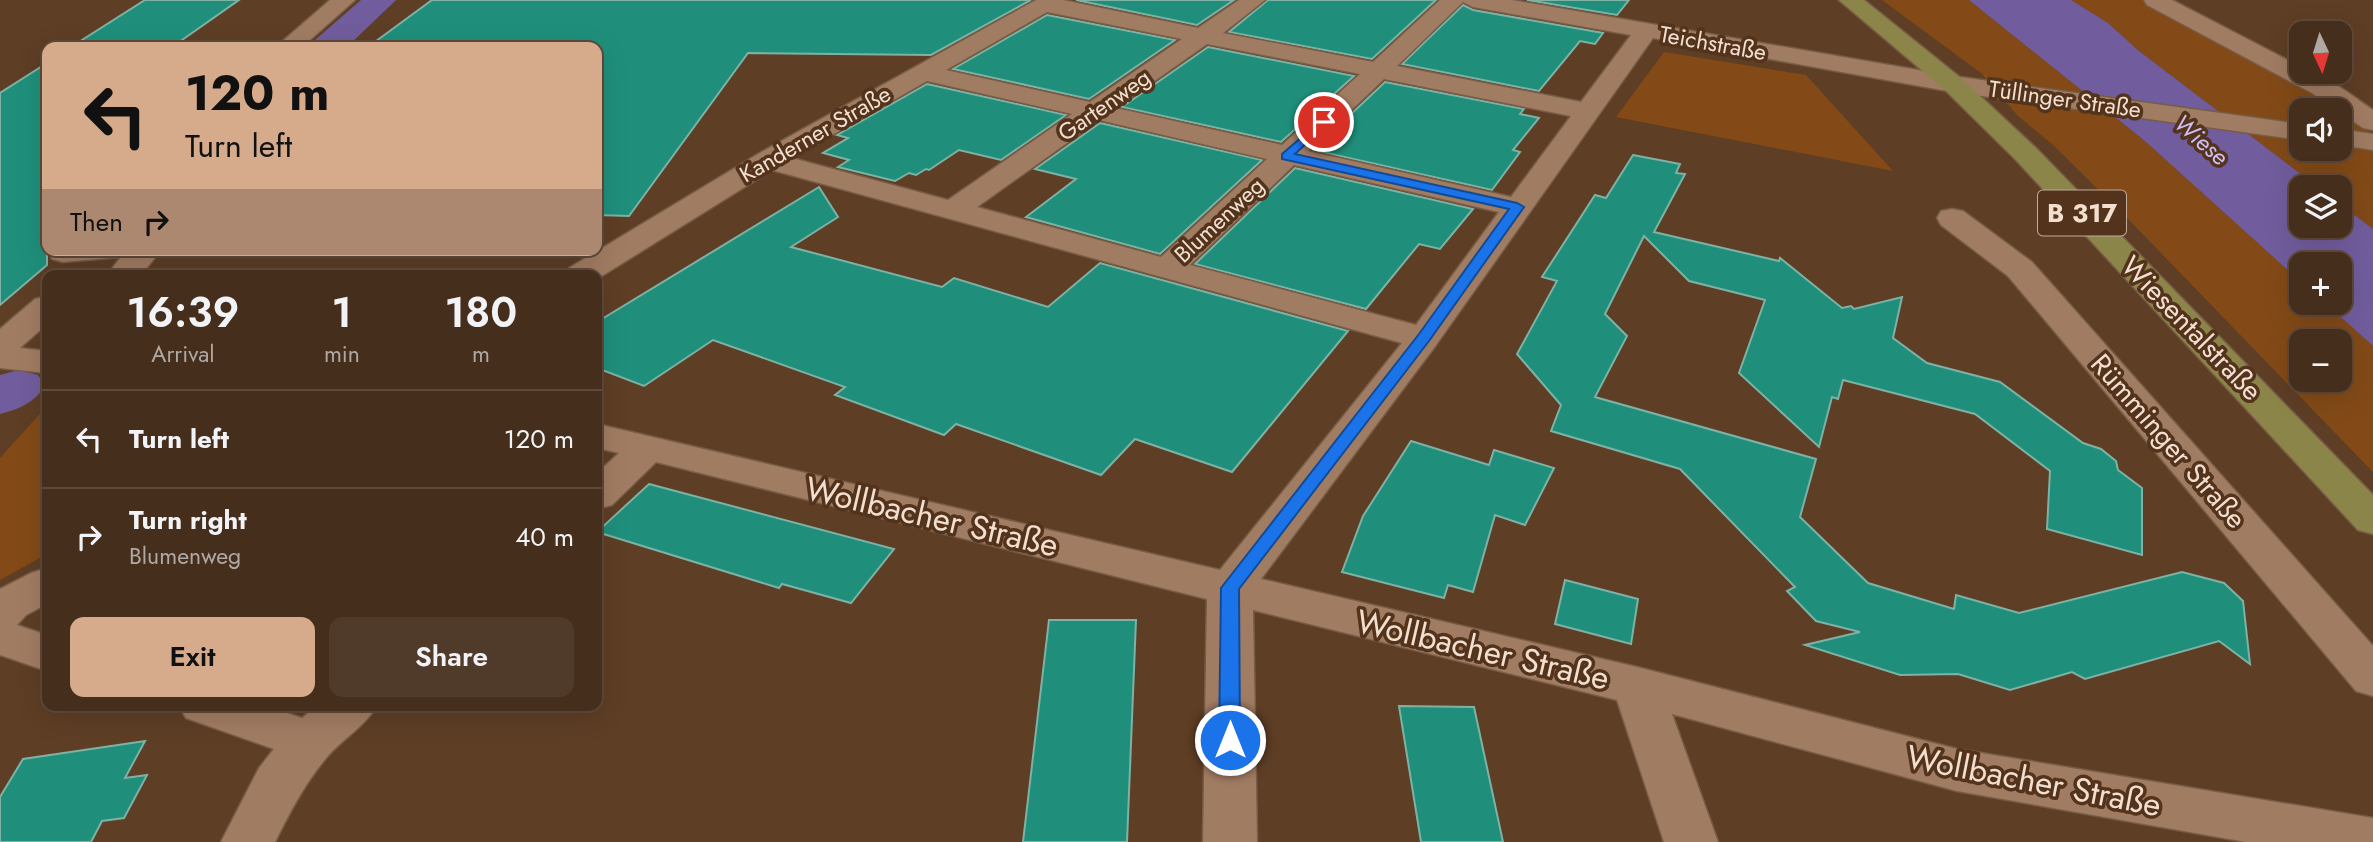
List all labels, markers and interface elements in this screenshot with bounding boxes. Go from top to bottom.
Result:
street label: Teichstraße [1657,17,1769,69]
north arrow [2289,21,2352,84]
map controls [2289,21,2352,392]
text: 120 m [185,58,329,128]
street label: Gartenweg [1051,61,1157,149]
icon: left [70,70,161,161]
street label: Tüllinger Straße [1987,72,2143,127]
street label: Kanderner Straße [733,77,897,191]
pin [1294,92,1354,152]
button: sound [2289,98,2352,161]
icon: arrive [1305,103,1343,141]
water label: Wiese [2166,106,2236,173]
text: Turn left [185,123,292,169]
street label: Blumenweg [1166,169,1272,271]
button: layers [2289,175,2352,238]
road number: B 317 [2038,190,2126,235]
text: Then [70,203,123,241]
icon: right [137,203,175,241]
street label: Wiesentalstraße [2112,247,2272,410]
button: + [2289,252,2352,315]
text: 16:39 [127,282,239,343]
text: 1 [332,282,352,343]
text: 180 [444,282,517,343]
button: − [2289,329,2352,392]
text: Arrival [151,337,215,371]
text: min [324,337,360,371]
text: m [472,337,490,371]
street label: Rümminger Straße [2081,345,2256,538]
icon: left [70,420,108,458]
text: Turn left [129,420,229,458]
text: 120 m [504,420,574,458]
street label: Wollbacher Straße [801,465,1063,568]
text: Turn right [129,501,247,539]
icon: right [70,518,108,556]
text: 40 m [515,518,574,556]
text: Blumenweg [129,539,241,573]
street label: Wollbacher Straße [1352,598,1614,701]
button: Exit [70,617,315,697]
button: Share [329,617,574,697]
position arrow [1193,703,1267,777]
street label: Wollbacher Straße [1903,733,2165,828]

